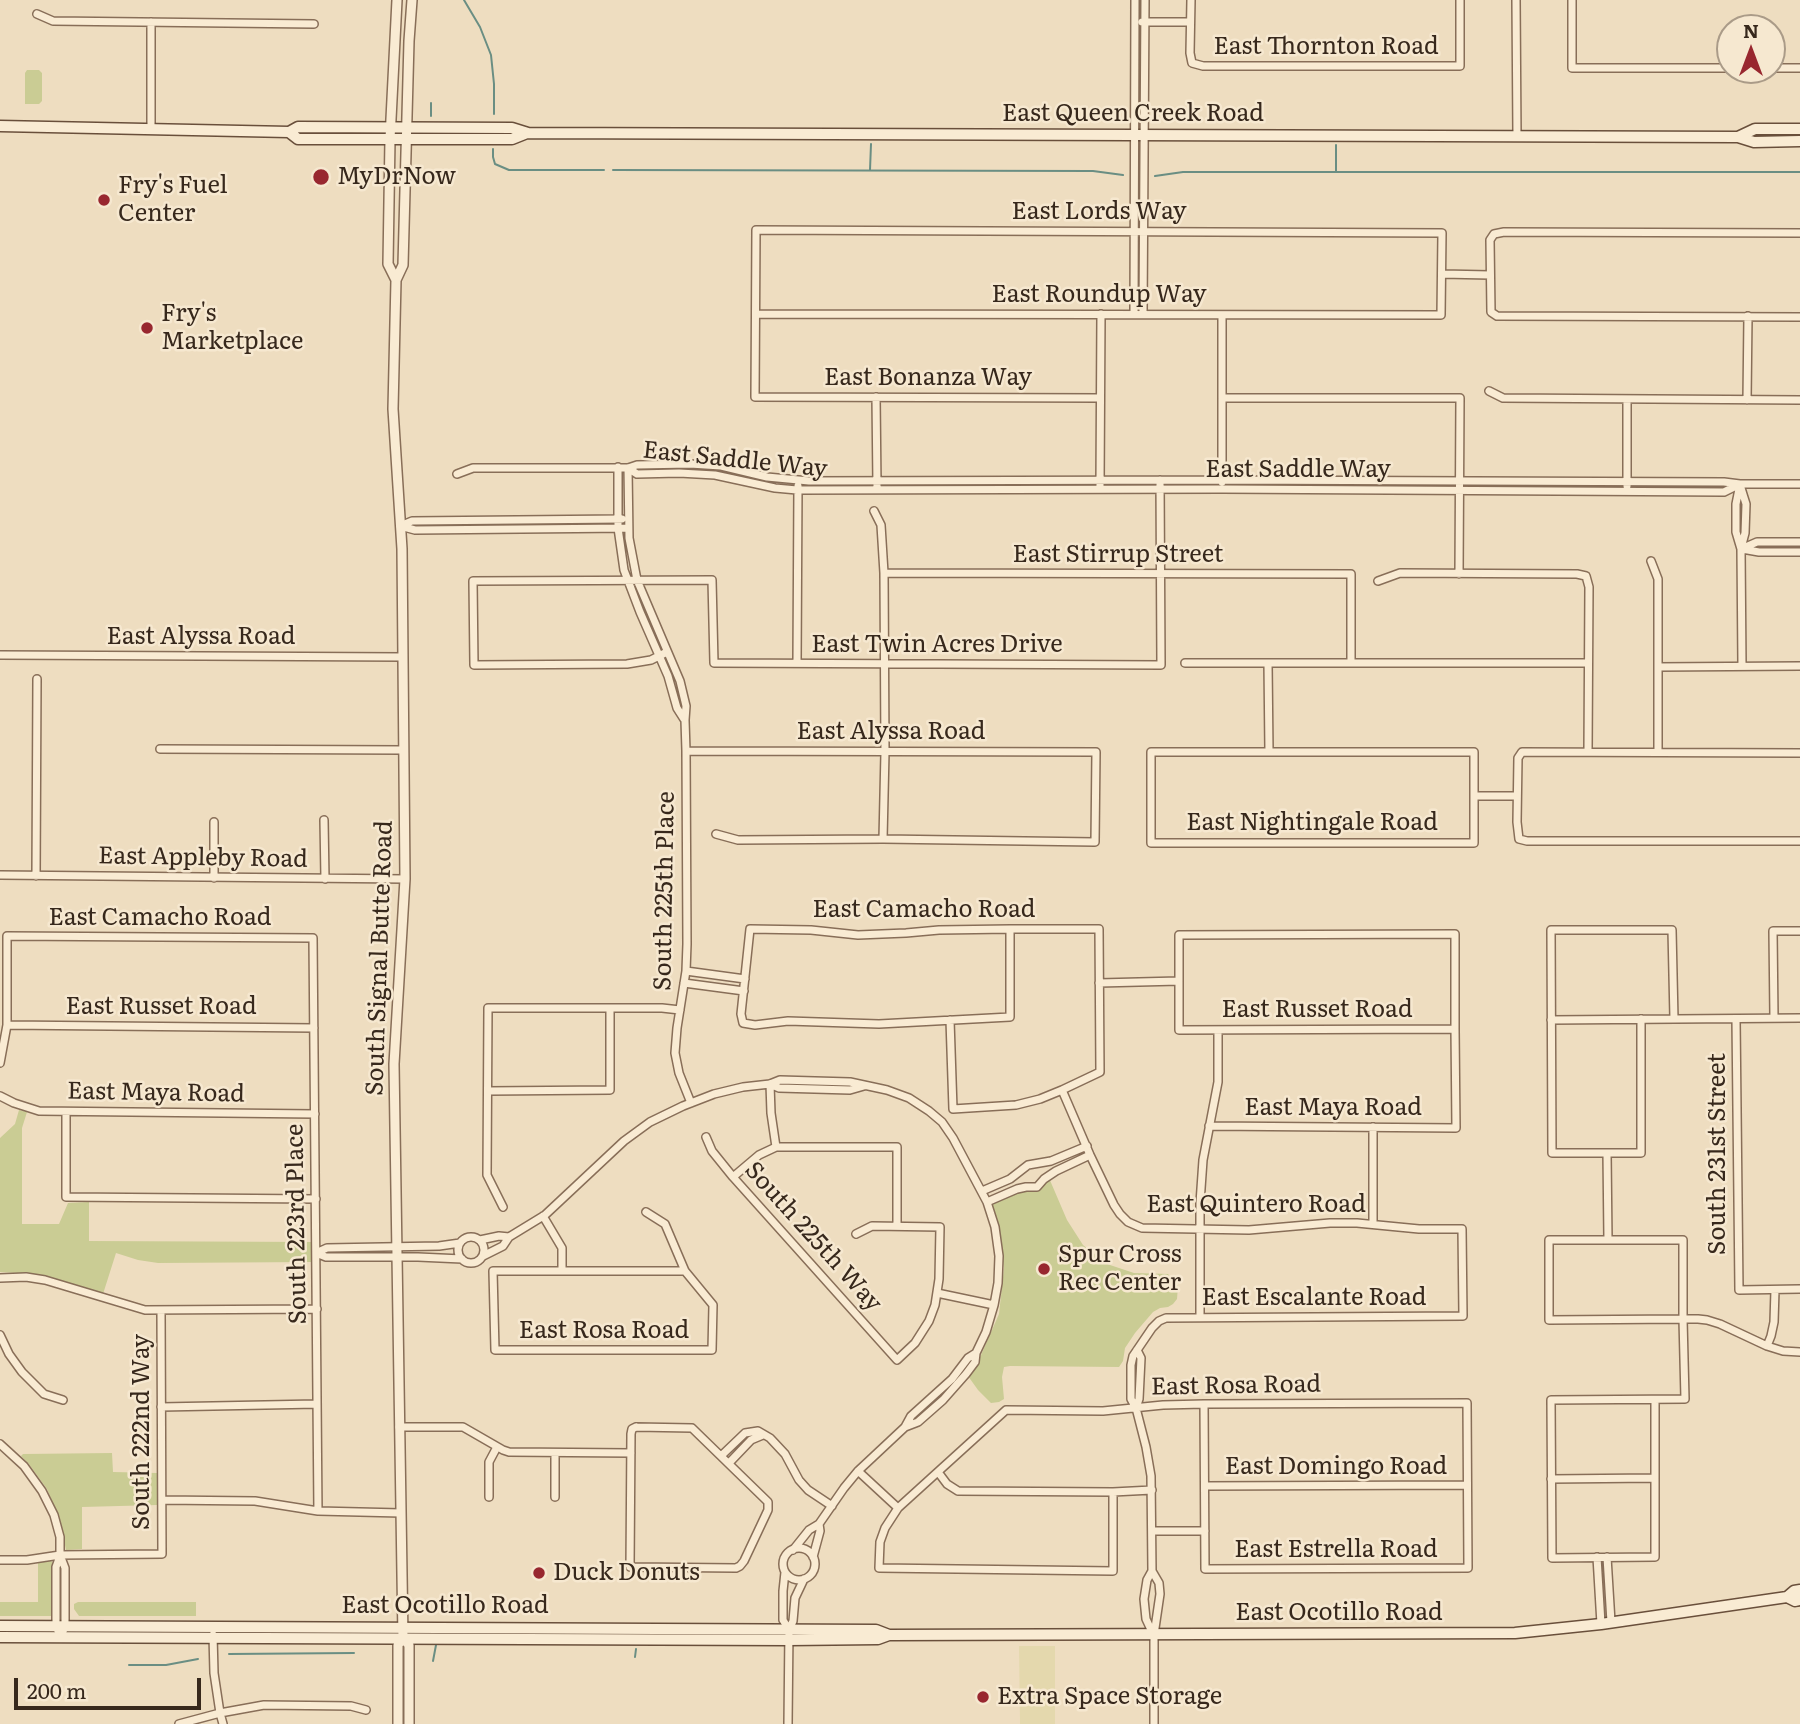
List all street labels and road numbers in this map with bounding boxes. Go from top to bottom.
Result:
street label: East Thornton Road [1213,33,1439,61]
street label: East Queen Creek Road [1002,100,1264,128]
street label: East Lords Way [1012,198,1186,226]
street label: East Roundup Way [991,281,1207,309]
street label: East Bonanza Way [824,364,1032,392]
street label: East Saddle Way [641,436,829,484]
street label: East Saddle Way [1205,456,1391,484]
street label: East Stirrup Street [1012,541,1224,569]
street label: East Alyssa Road [107,623,295,651]
street label: East Twin Acres Drive [811,631,1063,659]
street label: East Alyssa Road [797,718,985,746]
street label: South 225th Place [649,791,681,991]
street label: East Nightingale Road [1186,809,1438,837]
street label: South Signal Butte Road [361,820,399,1096]
street label: East Appleby Road [98,842,308,874]
street label: East Camacho Road [812,896,1036,924]
street label: East Camacho Road [48,904,272,932]
street label: East Russet Road [65,993,257,1021]
street label: East Russet Road [1221,996,1413,1024]
street label: South 231st Street [1704,1053,1732,1255]
street label: East Maya Road [67,1077,245,1109]
street label: East Maya Road [1244,1094,1422,1122]
street label: South 223rd Place [281,1123,313,1325]
street label: South 225th Way [738,1156,888,1318]
street label: East Quintero Road [1146,1191,1366,1219]
street label: East Escalante Road [1201,1284,1427,1312]
street label: East Rosa Road [519,1317,689,1345]
street label: South 222nd Way [128,1334,156,1530]
street label: East Rosa Road [1151,1370,1321,1402]
street label: East Domingo Road [1225,1453,1447,1481]
street label: East Estrella Road [1234,1536,1438,1564]
street label: East Ocotillo Road [341,1592,549,1620]
street label: East Ocotillo Road [1235,1599,1443,1627]

